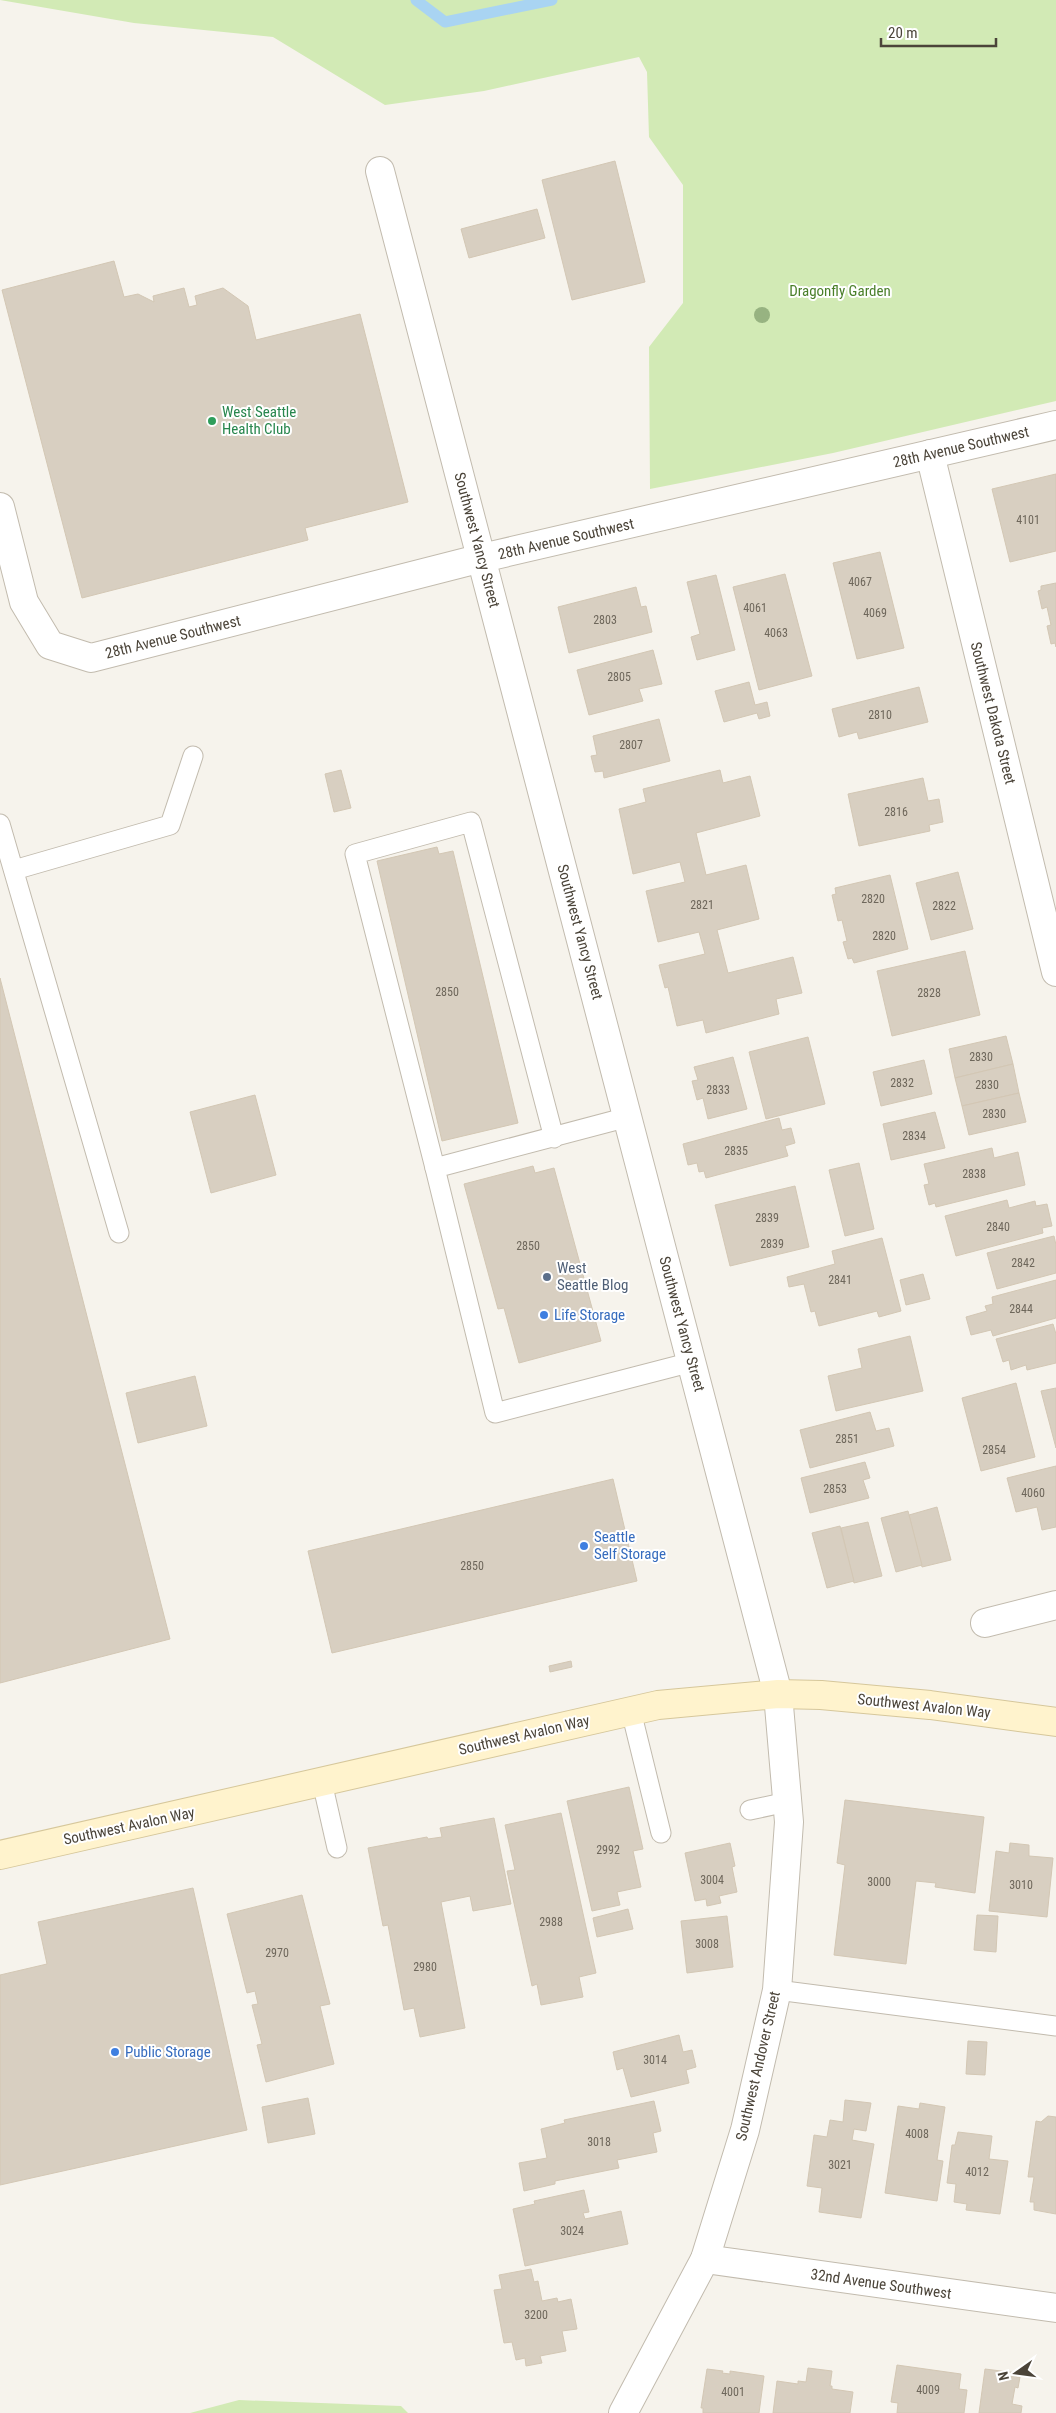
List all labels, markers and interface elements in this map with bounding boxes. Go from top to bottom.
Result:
scale bar [881,15,996,47]
text: 20 m [888,24,918,42]
park label: Dragonfly Garden [789,282,891,300]
place label: West Seattle Health Club [222,403,296,438]
marker: West Seattle Health Club [206,415,218,427]
street label: 28th Avenue Southwest [891,423,1031,471]
street label: Southwest Yancy Street [450,470,504,610]
house number: 4101 [1016,513,1040,527]
street label: 28th Avenue Southwest [496,515,636,563]
house number: 4067 [848,575,872,589]
house number: 4061 [743,601,767,615]
house number: 4069 [863,606,887,620]
street label: 28th Avenue Southwest [103,611,243,663]
house number: 2803 [593,613,617,627]
house number: 4063 [764,626,788,640]
street label: Southwest Dakota Street [967,640,1019,786]
house number: 2805 [607,670,631,684]
house number: 2810 [868,708,892,722]
house number: 2807 [619,738,643,752]
house number: 2816 [884,805,908,819]
street label: Southwest Yancy Street [553,862,607,1002]
house number: 2820 [861,892,885,906]
house number: 2821 [690,898,714,912]
house number: 2822 [932,899,956,913]
house number: 2820 [872,929,896,943]
house number: 2850 [435,985,459,999]
house number: 2828 [917,986,941,1000]
house number: 2830 [969,1050,993,1064]
house number: 2832 [890,1076,914,1090]
house number: 2830 [975,1078,999,1092]
house number: 2833 [706,1083,730,1097]
house number: 2830 [982,1107,1006,1121]
house number: 2834 [902,1129,926,1143]
house number: 2835 [724,1144,748,1158]
house number: 2838 [962,1167,986,1181]
house number: 2839 [755,1211,779,1225]
house number: 2840 [986,1220,1010,1234]
house number: 2839 [760,1237,784,1251]
house number: 2850 [516,1239,540,1253]
street label: Southwest Yancy Street [655,1254,709,1394]
house number: 2842 [1011,1256,1035,1270]
place label: West Seattle Blog [557,1259,628,1294]
marker: West Seattle Blog [541,1271,553,1283]
house number: 2841 [828,1273,852,1287]
house number: 2844 [1009,1302,1033,1316]
place label: Life Storage [554,1306,625,1324]
marker: Life Storage [538,1309,550,1321]
house number: 2851 [835,1432,859,1446]
house number: 2854 [982,1443,1006,1457]
house number: 2853 [823,1482,847,1496]
house number: 4060 [1021,1486,1045,1500]
place label: Seattle Self Storage [594,1528,666,1563]
marker: Seattle Self Storage [578,1540,590,1552]
house number: 2850 [460,1559,484,1573]
street label: Southwest Avalon Way [857,1690,991,1722]
street label: Southwest Avalon Way [457,1711,591,1759]
street label: Southwest Avalon Way [62,1803,196,1849]
house number: 2992 [596,1843,620,1857]
house number: 3004 [700,1873,724,1887]
house number: 3000 [867,1875,891,1889]
house number: 3010 [1009,1878,1033,1892]
house number: 2988 [539,1915,563,1929]
house number: 3008 [695,1937,719,1951]
house number: 2970 [265,1946,289,1960]
house number: 2980 [413,1960,437,1974]
street label: Southwest Andover Street [732,1989,784,2143]
place label: Public Storage [125,2043,211,2061]
marker: Public Storage [109,2046,121,2058]
house number: 3014 [643,2053,667,2067]
house number: 4008 [905,2127,929,2141]
house number: 3018 [587,2135,611,2149]
house number: 3021 [828,2158,852,2172]
house number: 4012 [965,2165,989,2179]
house number: 3024 [560,2224,584,2238]
street label: 32nd Avenue Southwest [809,2265,953,2303]
house number: 3200 [524,2308,548,2322]
north arrow [991,2348,1041,2398]
text: N [995,2370,1012,2382]
house number: 4009 [916,2383,940,2397]
house number: 4001 [721,2385,745,2399]

